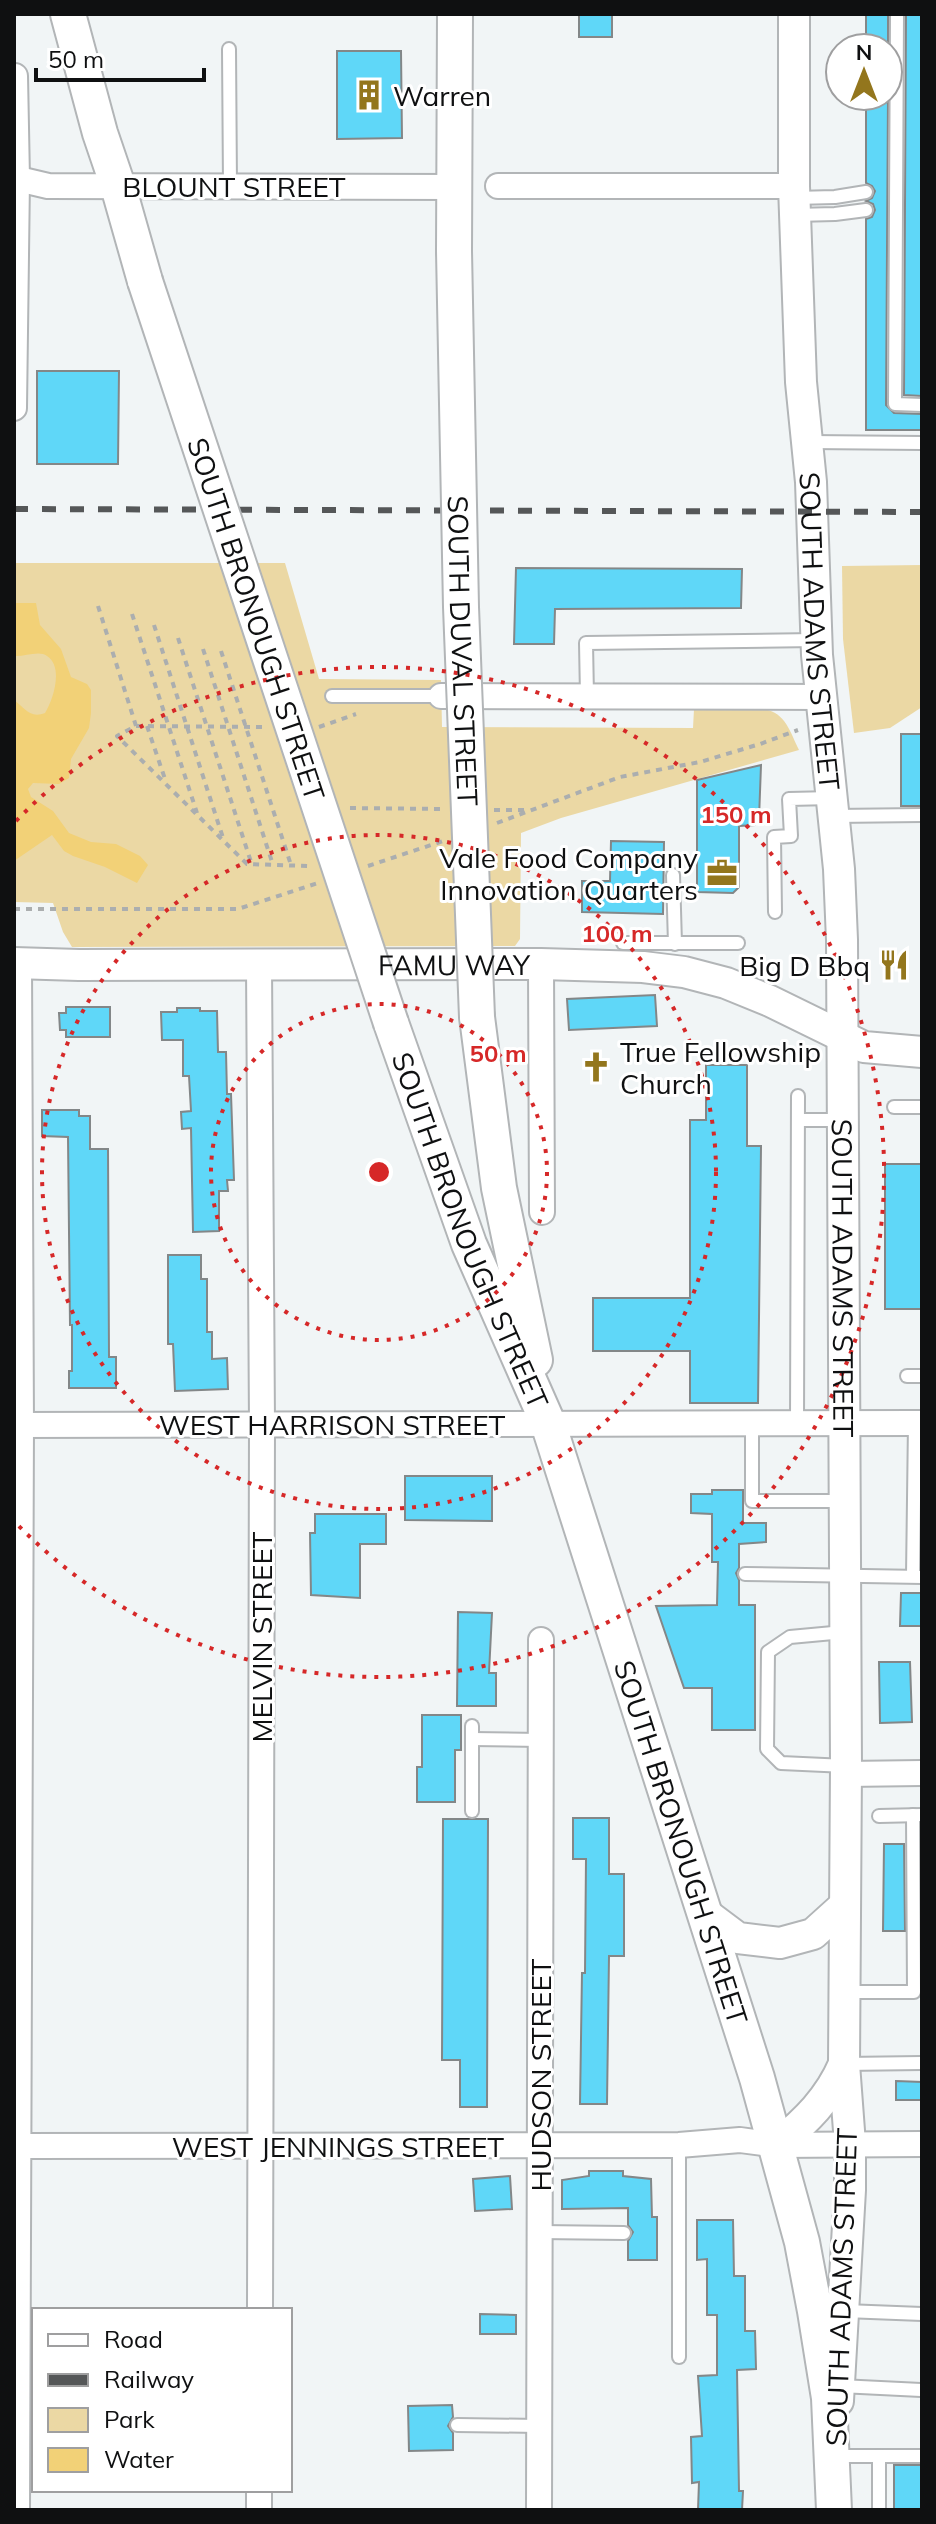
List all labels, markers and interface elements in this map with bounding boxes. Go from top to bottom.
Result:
scale bar [36,32,204,82]
north arrow [824,32,904,112]
text: N [856,38,872,66]
text: 50 m [48,44,104,74]
building icon: Warren [352,78,386,112]
place label: Warren [393,78,491,113]
street label: BLOUNT STREET [122,169,346,204]
street label: SOUTH BRONOUGH STREET [181,433,333,805]
street label: SOUTH ADAMS STREET [793,470,848,792]
street label: SOUTH DUVAL STREET [441,495,486,807]
text: 150 m [700,799,772,829]
place label: Vale Food Company Innovation Quarters [439,840,698,907]
office icon: Vale Food Company Innovation Quarters [705,856,739,890]
text: 100 m [581,918,653,948]
street label: FAMU WAY [378,947,531,982]
place label: Big D Bbq [739,948,870,983]
restaurant icon: Big D Bbq [877,948,911,982]
place label: True Fellowship Church [620,1034,821,1101]
text: 50 m [470,1038,526,1068]
street label: SOUTH BRONOUGH STREET [385,1047,557,1414]
church icon: True Fellowship Church [579,1050,613,1084]
street label: SOUTH ADAMS STREET [825,1119,862,1438]
centre of rings [365,1158,393,1186]
street label: WEST HARRISON STREET [159,1407,505,1442]
street label: MELVIN STREET [244,1531,279,1742]
street label: SOUTH BRONOUGH STREET [607,1656,756,2029]
street label: HUDSON STREET [523,1958,558,2191]
street label: SOUTH ADAMS STREET [818,2127,864,2447]
street label: WEST JENNINGS STREET [172,2129,504,2164]
legend [32,2308,292,2492]
text: Road [104,2324,163,2354]
text: Railway [104,2364,194,2394]
text: Park [104,2404,155,2434]
text: Water [104,2444,174,2474]

